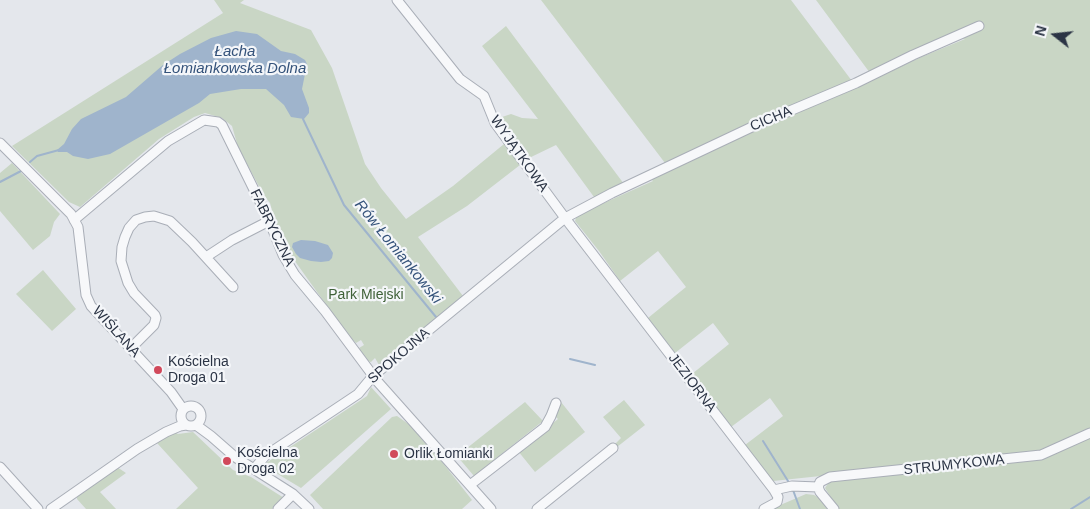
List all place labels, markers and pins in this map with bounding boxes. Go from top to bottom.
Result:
place label: Kościelna Droga 01 [168,354,229,387]
marker: Kościelna Droga 01 [152,364,164,376]
place label: Kościelna Droga 02 [237,445,298,478]
place label: Orlik Łomianki [404,446,493,462]
marker: Orlik Łomianki [388,448,400,460]
marker: Kościelna Droga 02 [221,455,233,467]

